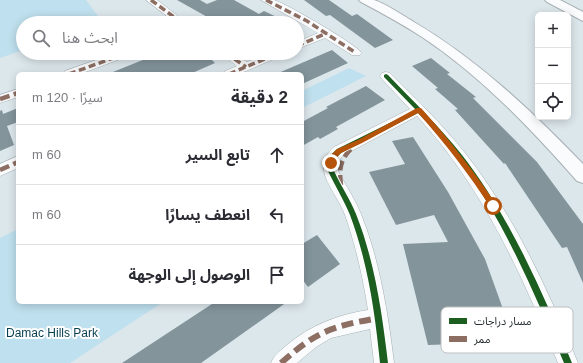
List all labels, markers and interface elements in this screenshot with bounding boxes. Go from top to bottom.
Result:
map controls [535,12,571,120]
button: + [535,12,571,48]
search box [16,16,304,60]
icon: search [30,27,52,49]
text: ابحث هنا [62,29,118,46]
button: − [535,48,571,84]
button: locate [535,84,571,120]
text: 2 دقيقة [231,88,288,107]
text: سيرًا · 120 m [32,90,103,105]
icon: ahead [266,144,288,166]
text: تابع السير [186,146,250,163]
text: 60 m [32,147,61,162]
route end [322,154,340,172]
route start [484,197,502,215]
icon: left [266,204,288,226]
text: انعطف يسارًا [165,206,250,223]
text: 60 m [32,207,61,222]
icon: arrive [266,264,288,286]
text: الوصول إلى الوجهة [128,266,250,283]
legend [441,307,573,353]
text: مسار دراجات [474,315,532,328]
park label: Damac Hills Park [6,326,99,340]
text: ممر [473,333,491,346]

